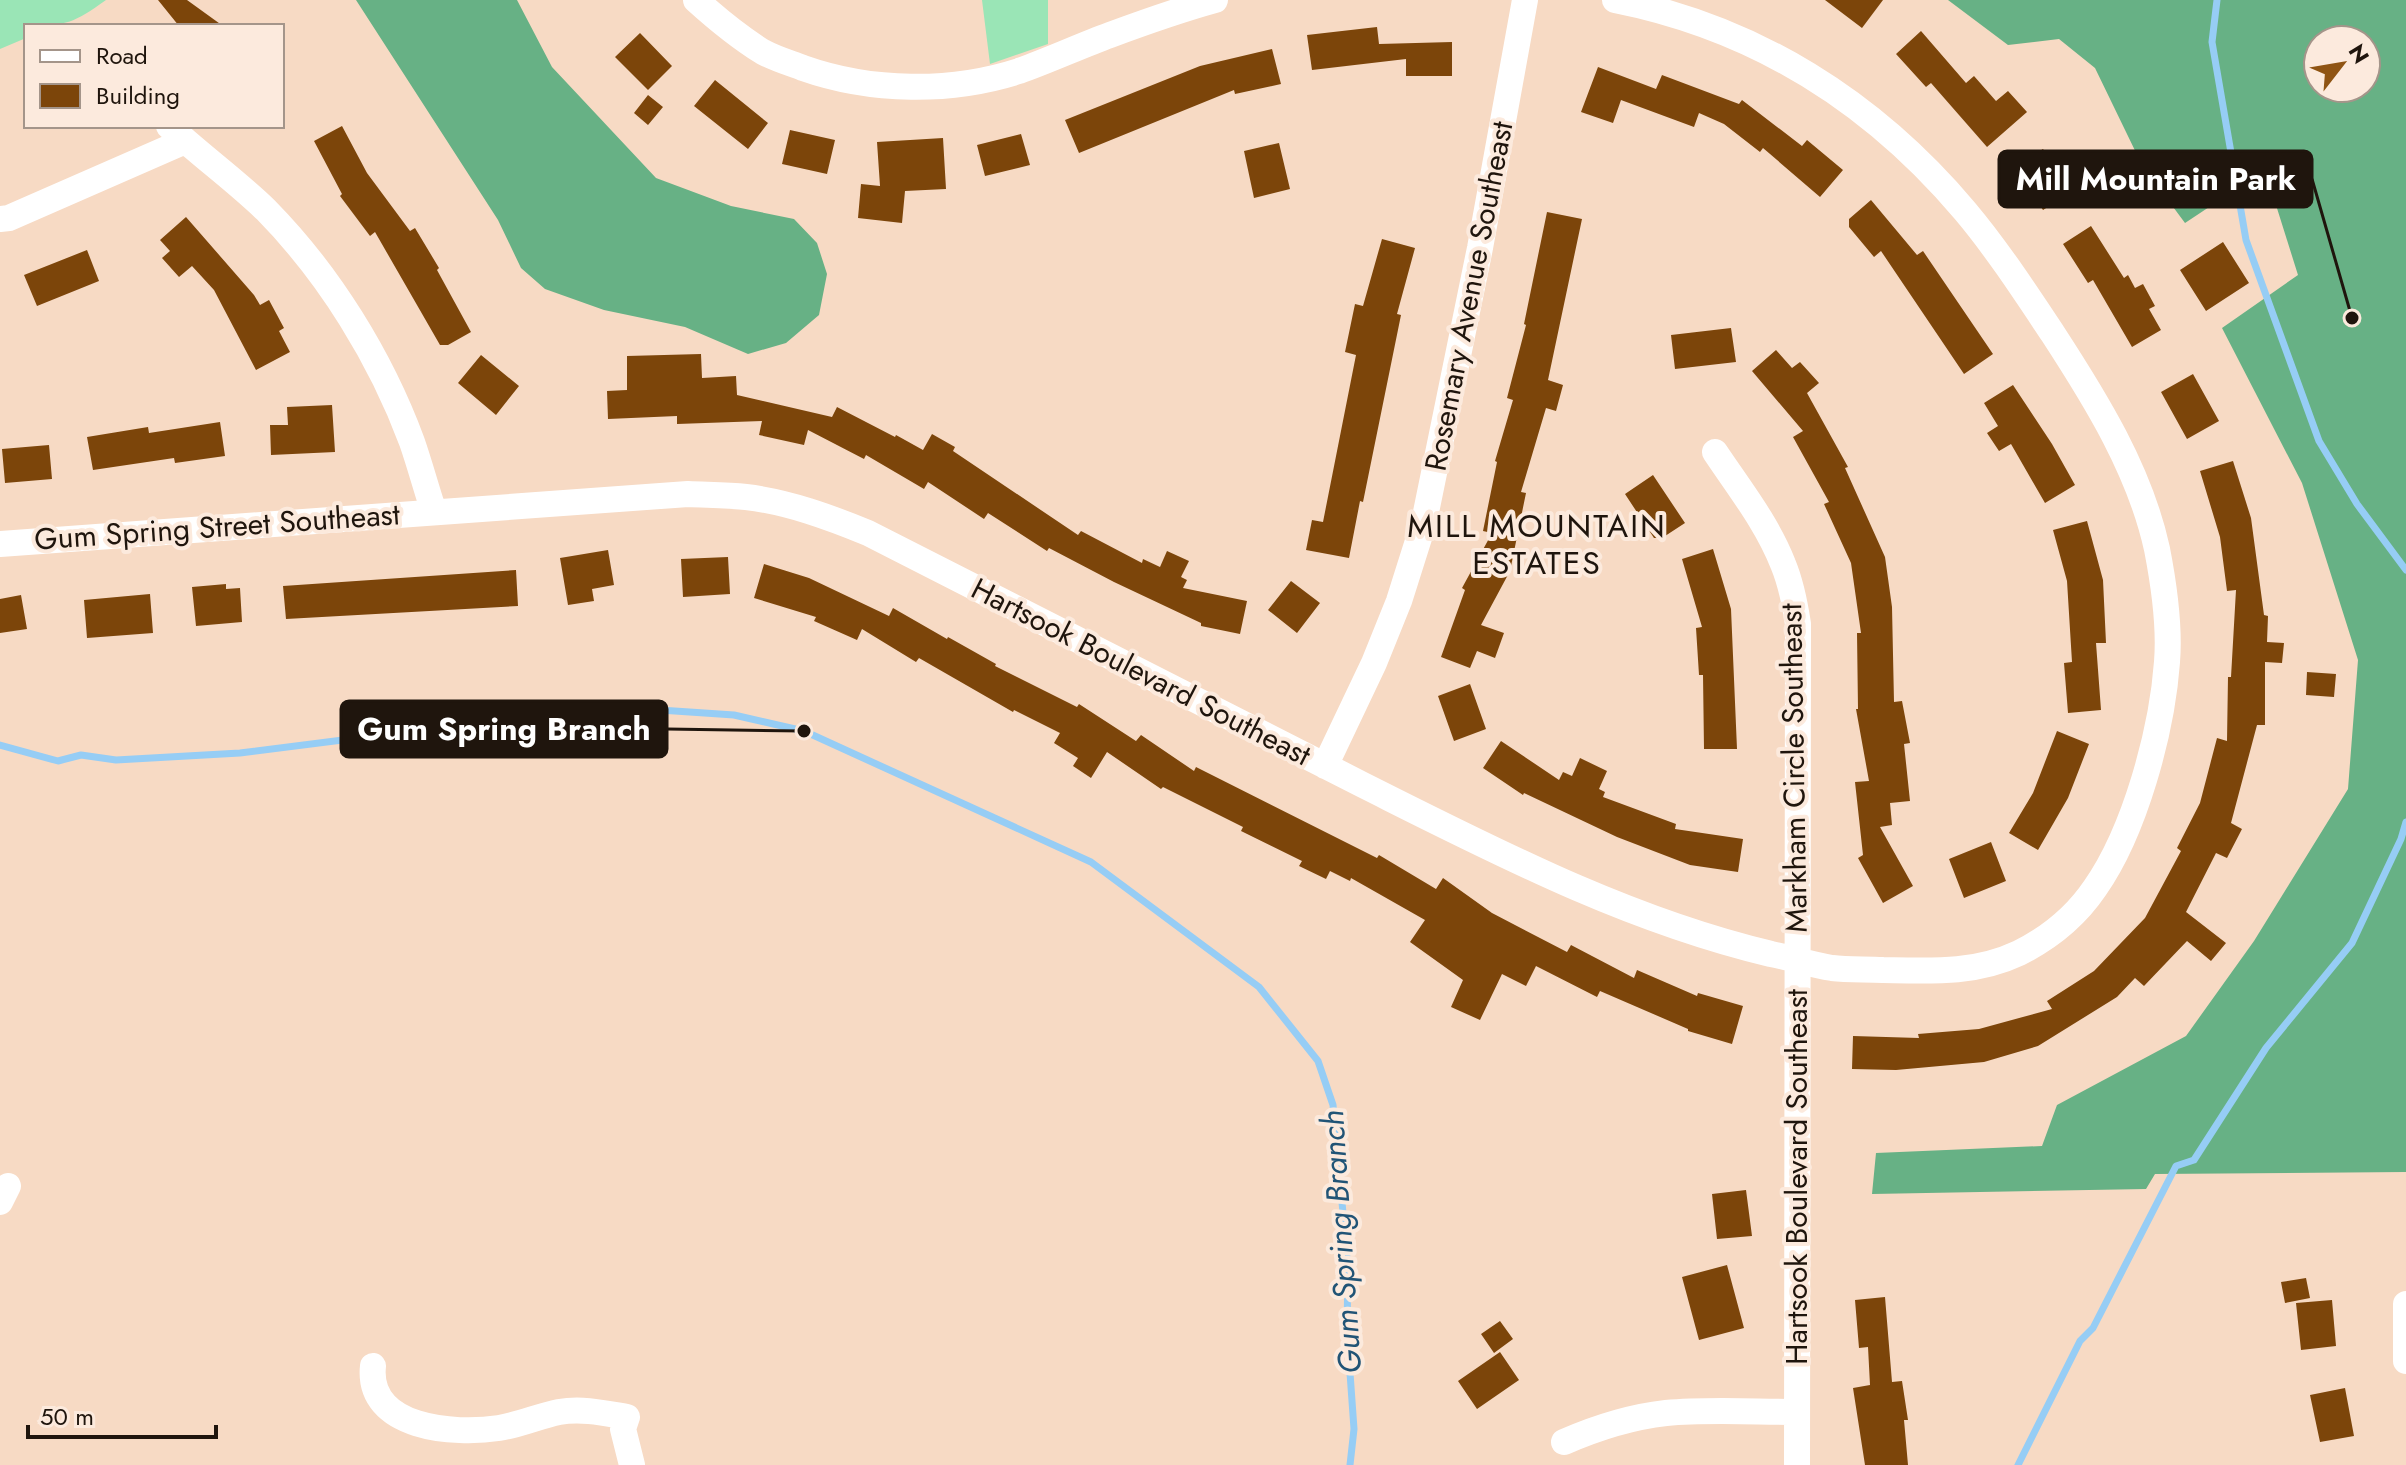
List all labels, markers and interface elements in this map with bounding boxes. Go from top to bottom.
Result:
legend [24,24,284,128]
north arrow [2302,24,2382,104]
text: Road [96,38,148,73]
text: N [2341,38,2377,69]
text: Building [96,78,180,113]
street label: Rosemary Avenue Southeast [1414,117,1524,474]
callout: Mill Mountain Park [1999,151,2312,207]
text: Mill Mountain Park [2016,156,2297,202]
street label: Gum Spring Street Southeast [33,492,402,561]
district label: MILL MOUNTAIN ESTATES [1407,503,1667,586]
street label: Hartsook Boulevard Southeast [964,567,1319,776]
street label: Markham Circle Southeast [1769,602,1818,933]
callout: Gum Spring Branch [341,701,667,757]
text: Gum Spring Branch [357,706,651,752]
street label: Hartsook Boulevard Southeast [1775,988,1818,1365]
water label: Gum Spring Branch [1309,1109,1373,1375]
scale bar [28,1389,216,1439]
text: 50 m [40,1399,94,1434]

